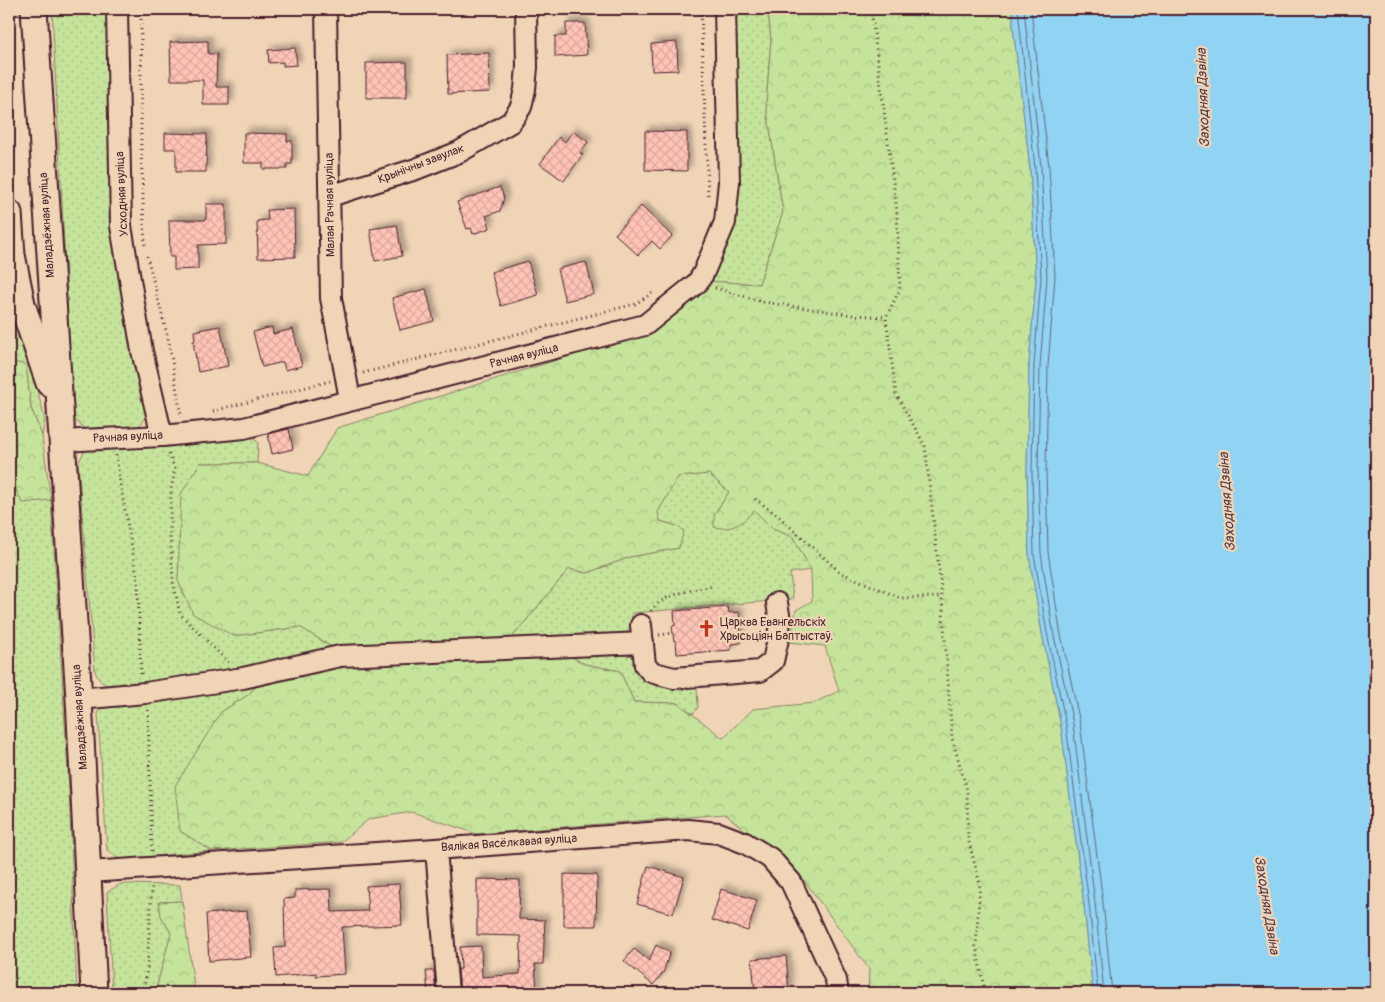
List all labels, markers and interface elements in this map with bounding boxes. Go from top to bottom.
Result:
water label: Заходняя Дзвіна [1193,47,1213,148]
street label: Крынічны завулак [376,141,466,187]
street label: Усходняя вуліца [112,151,132,237]
street label: Малая Рачная вуліца [322,152,338,257]
street label: Маладзёжная вуліца [36,171,58,278]
street label: Рачная вуліца [488,340,560,372]
street label: Рачная вуліца [93,428,164,446]
water label: Заходняя Дзвіна [1215,451,1239,552]
place label: Царква Евангельскіх Хрысьціян Баптыстаў. [720,615,833,644]
church icon: Царква Евангельскіх Хрысьціян Баптыстаў. [696,619,716,639]
street label: Маладзёжная вуліца [69,663,91,770]
street label: Вялікая Вясёлкавая вуліца [440,831,578,855]
water label: Заходняя Дзвіна [1251,855,1283,957]

